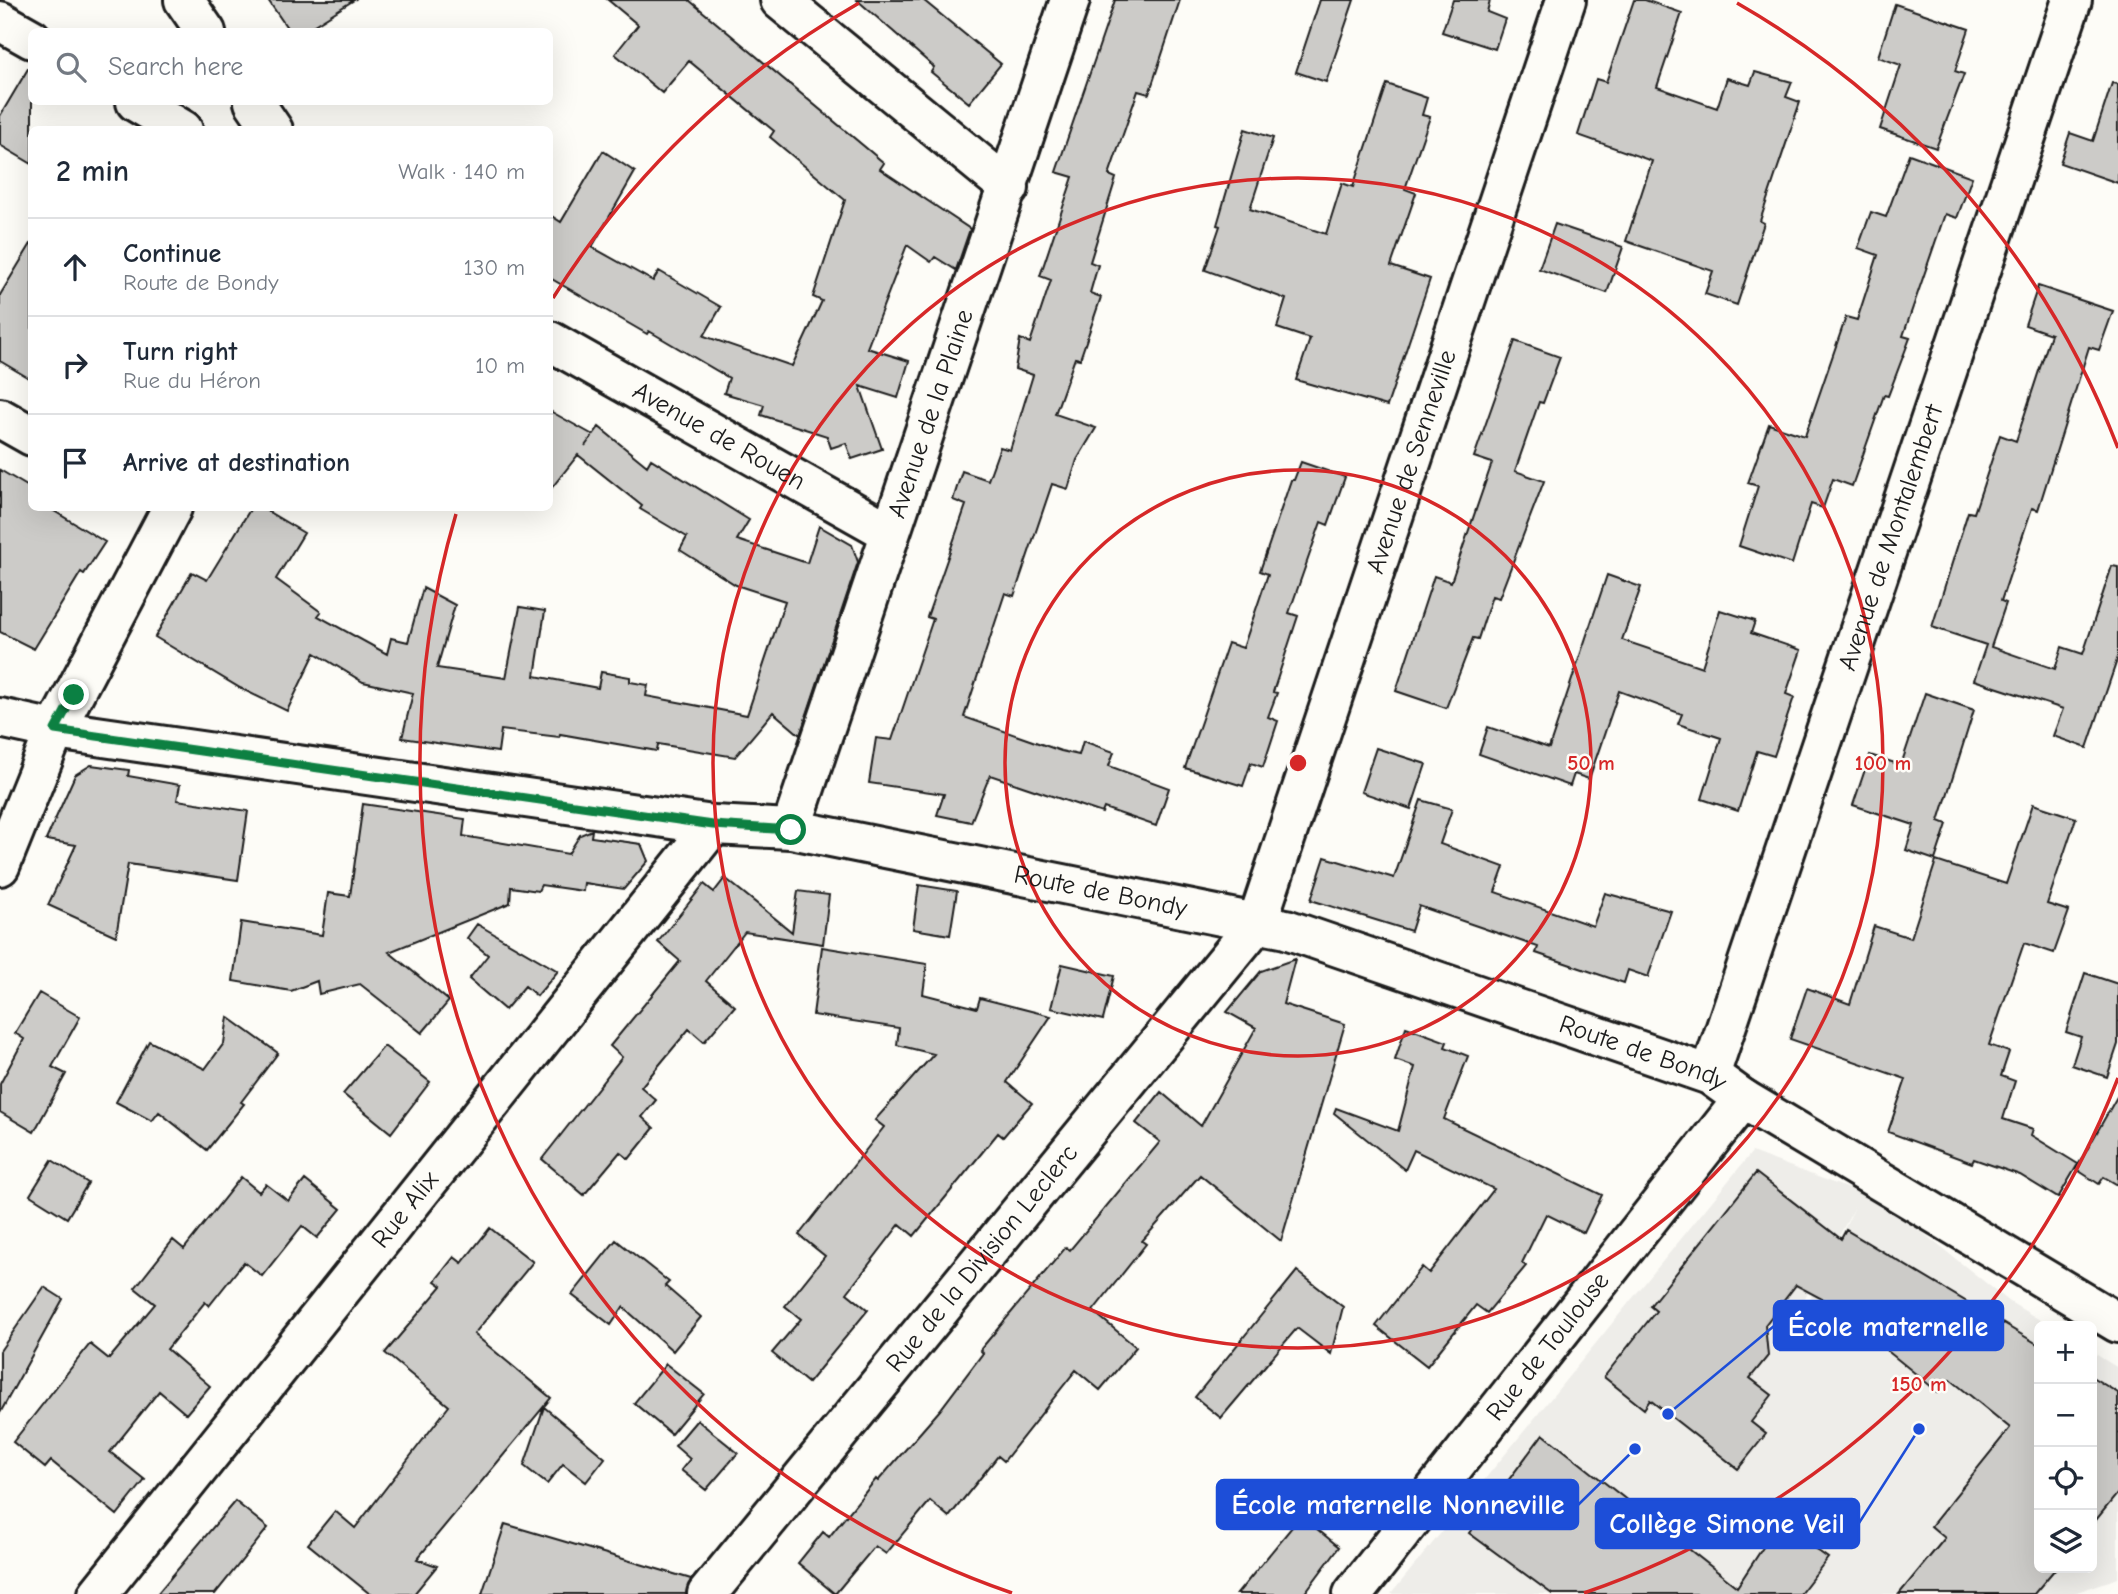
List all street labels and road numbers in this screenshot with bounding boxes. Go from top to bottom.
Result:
street label: Avenue de la Plaine [882,306,980,522]
street label: Avenue de Senneville [1360,346,1463,577]
street label: Avenue de Rouen [628,376,810,497]
street label: Avenue de Montalembert [1832,399,1950,674]
street label: Route de Bondy [1011,859,1190,924]
street label: Route de Bondy [1555,1009,1733,1098]
street label: Rue de la Division Leclerc [880,1138,1084,1378]
street label: Rue Alix [366,1165,445,1254]
street label: Rue de Toulouse [1480,1266,1616,1427]

